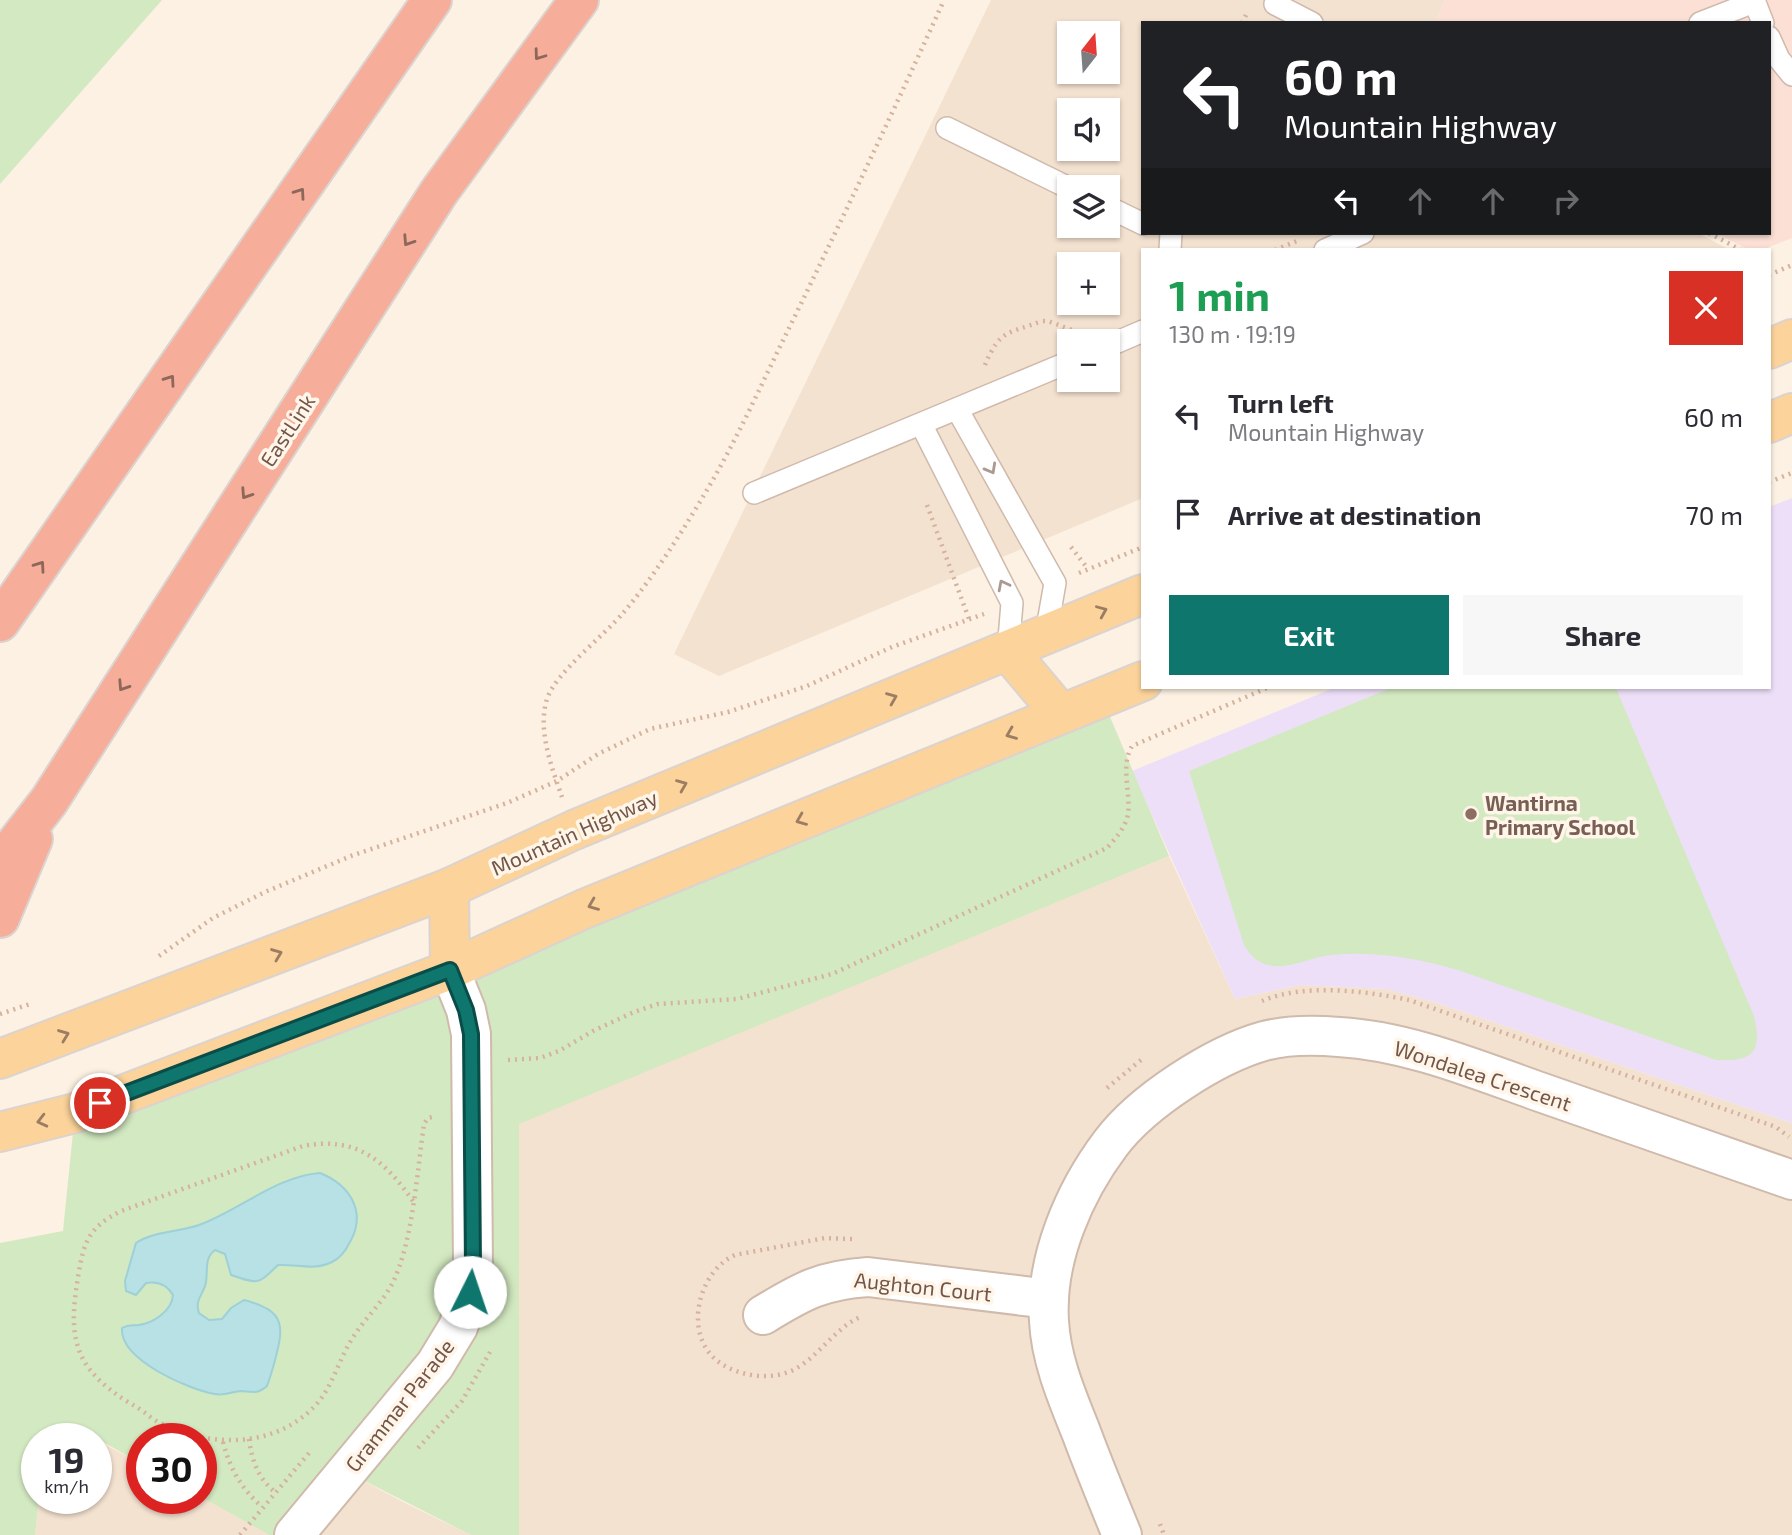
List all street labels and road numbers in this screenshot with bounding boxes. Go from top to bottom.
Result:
street label: EastLink [254,389,320,471]
street label: Mountain Highway [487,784,661,880]
street label: Wondalea Crescent [1391,1035,1575,1115]
street label: Aughton Court [853,1266,993,1306]
street label: Grammar Parade [340,1334,458,1476]

